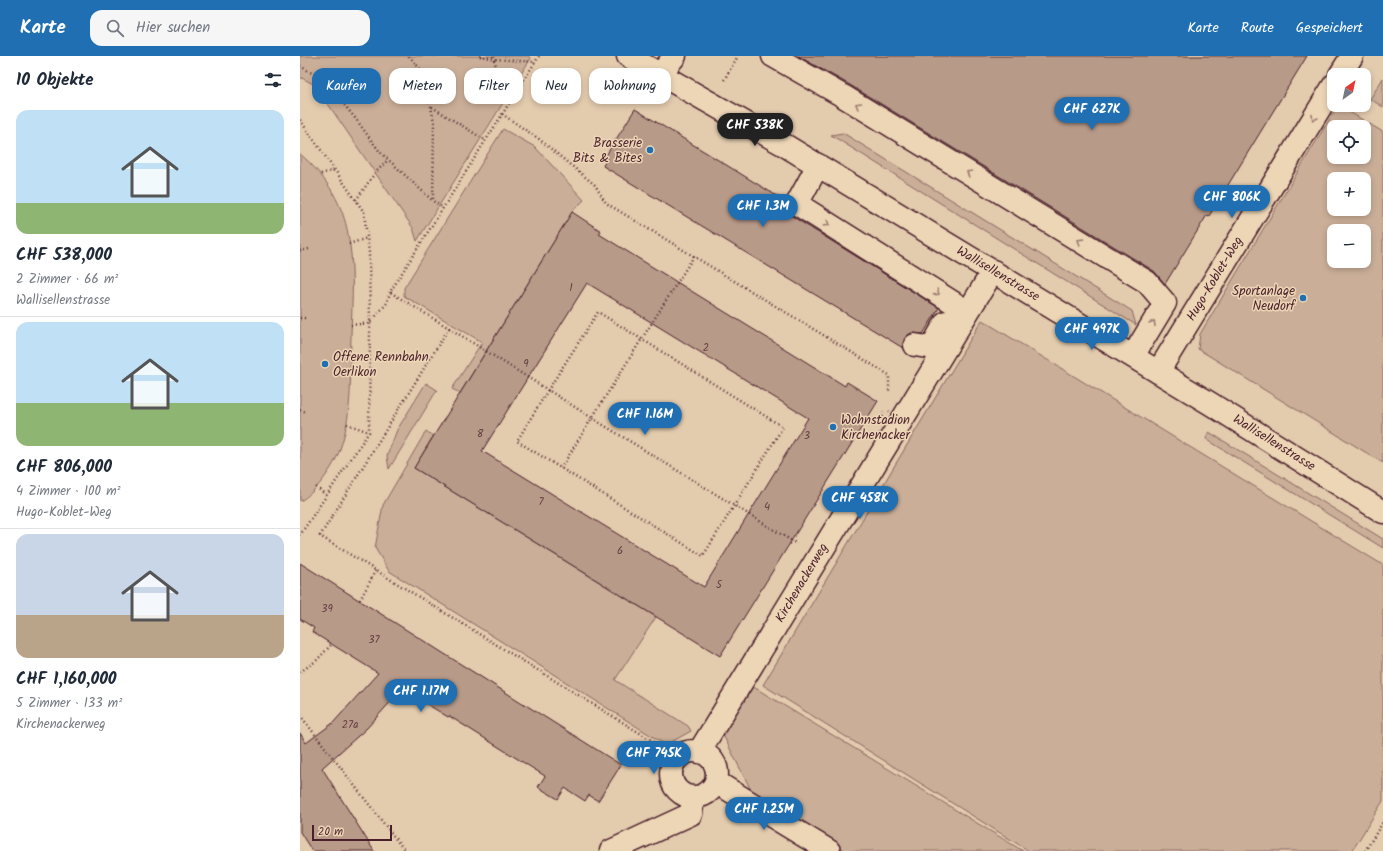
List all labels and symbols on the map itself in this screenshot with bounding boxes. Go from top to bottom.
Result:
north arrow [1327,68,1371,112]
pin: CHF 627K [1051,97,1133,131]
one-way arrow [855,103,862,110]
pin: CHF 538K [714,113,796,147]
one-way arrow [1311,114,1318,121]
place label: Brasserie Bits & Bites [573,133,642,169]
marker: Brasserie Bits & Bites [645,145,655,155]
one-way arrow [966,171,973,178]
pin: CHF 806K [1191,185,1273,219]
pin: CHF 1.3M [722,194,804,228]
one-way arrow [823,219,830,226]
street label: Hugo-Koblet-Weg [1181,233,1249,325]
one-way arrow [1077,238,1084,246]
street label: Wallisellenstrasse [952,241,1044,307]
house number: 1 [569,279,573,297]
place label: Sportanlage Neudorf [1232,281,1296,317]
one-way arrow [933,288,940,296]
marker: Sportanlage Neudorf [1298,293,1308,303]
pin: CHF 497K [1051,317,1133,351]
one-way arrow [1149,320,1156,327]
house number: 2 [703,339,709,357]
place label: Offene Rennbahn Oerlikon [333,347,429,383]
house number: 9 [523,355,529,373]
marker: Offene Rennbahn Oerlikon [320,359,330,369]
pin: CHF 1.16M [599,402,691,436]
street label: Wallisellenstrasse [1229,409,1320,477]
place label: Wohnstadion Kirchenacker [841,410,910,446]
marker: Wohnstadion Kirchenacker [828,422,838,432]
house number: 8 [477,425,484,443]
house number: 3 [804,427,810,445]
pin: CHF 458K [819,486,901,520]
house number: 7 [538,493,544,511]
house number: 4 [764,498,770,516]
street label: Kirchenackerweg [770,539,834,627]
house number: 6 [617,542,623,560]
house number: 5 [716,576,723,594]
house number: 39 [321,600,333,618]
house number: 37 [368,631,381,649]
pin: CHF 1.17M [375,679,467,713]
house number: 27a [342,716,358,734]
pin: CHF 745K [613,741,695,775]
pin: CHF 1.25M [718,797,810,831]
scale bar [312,823,392,842]

